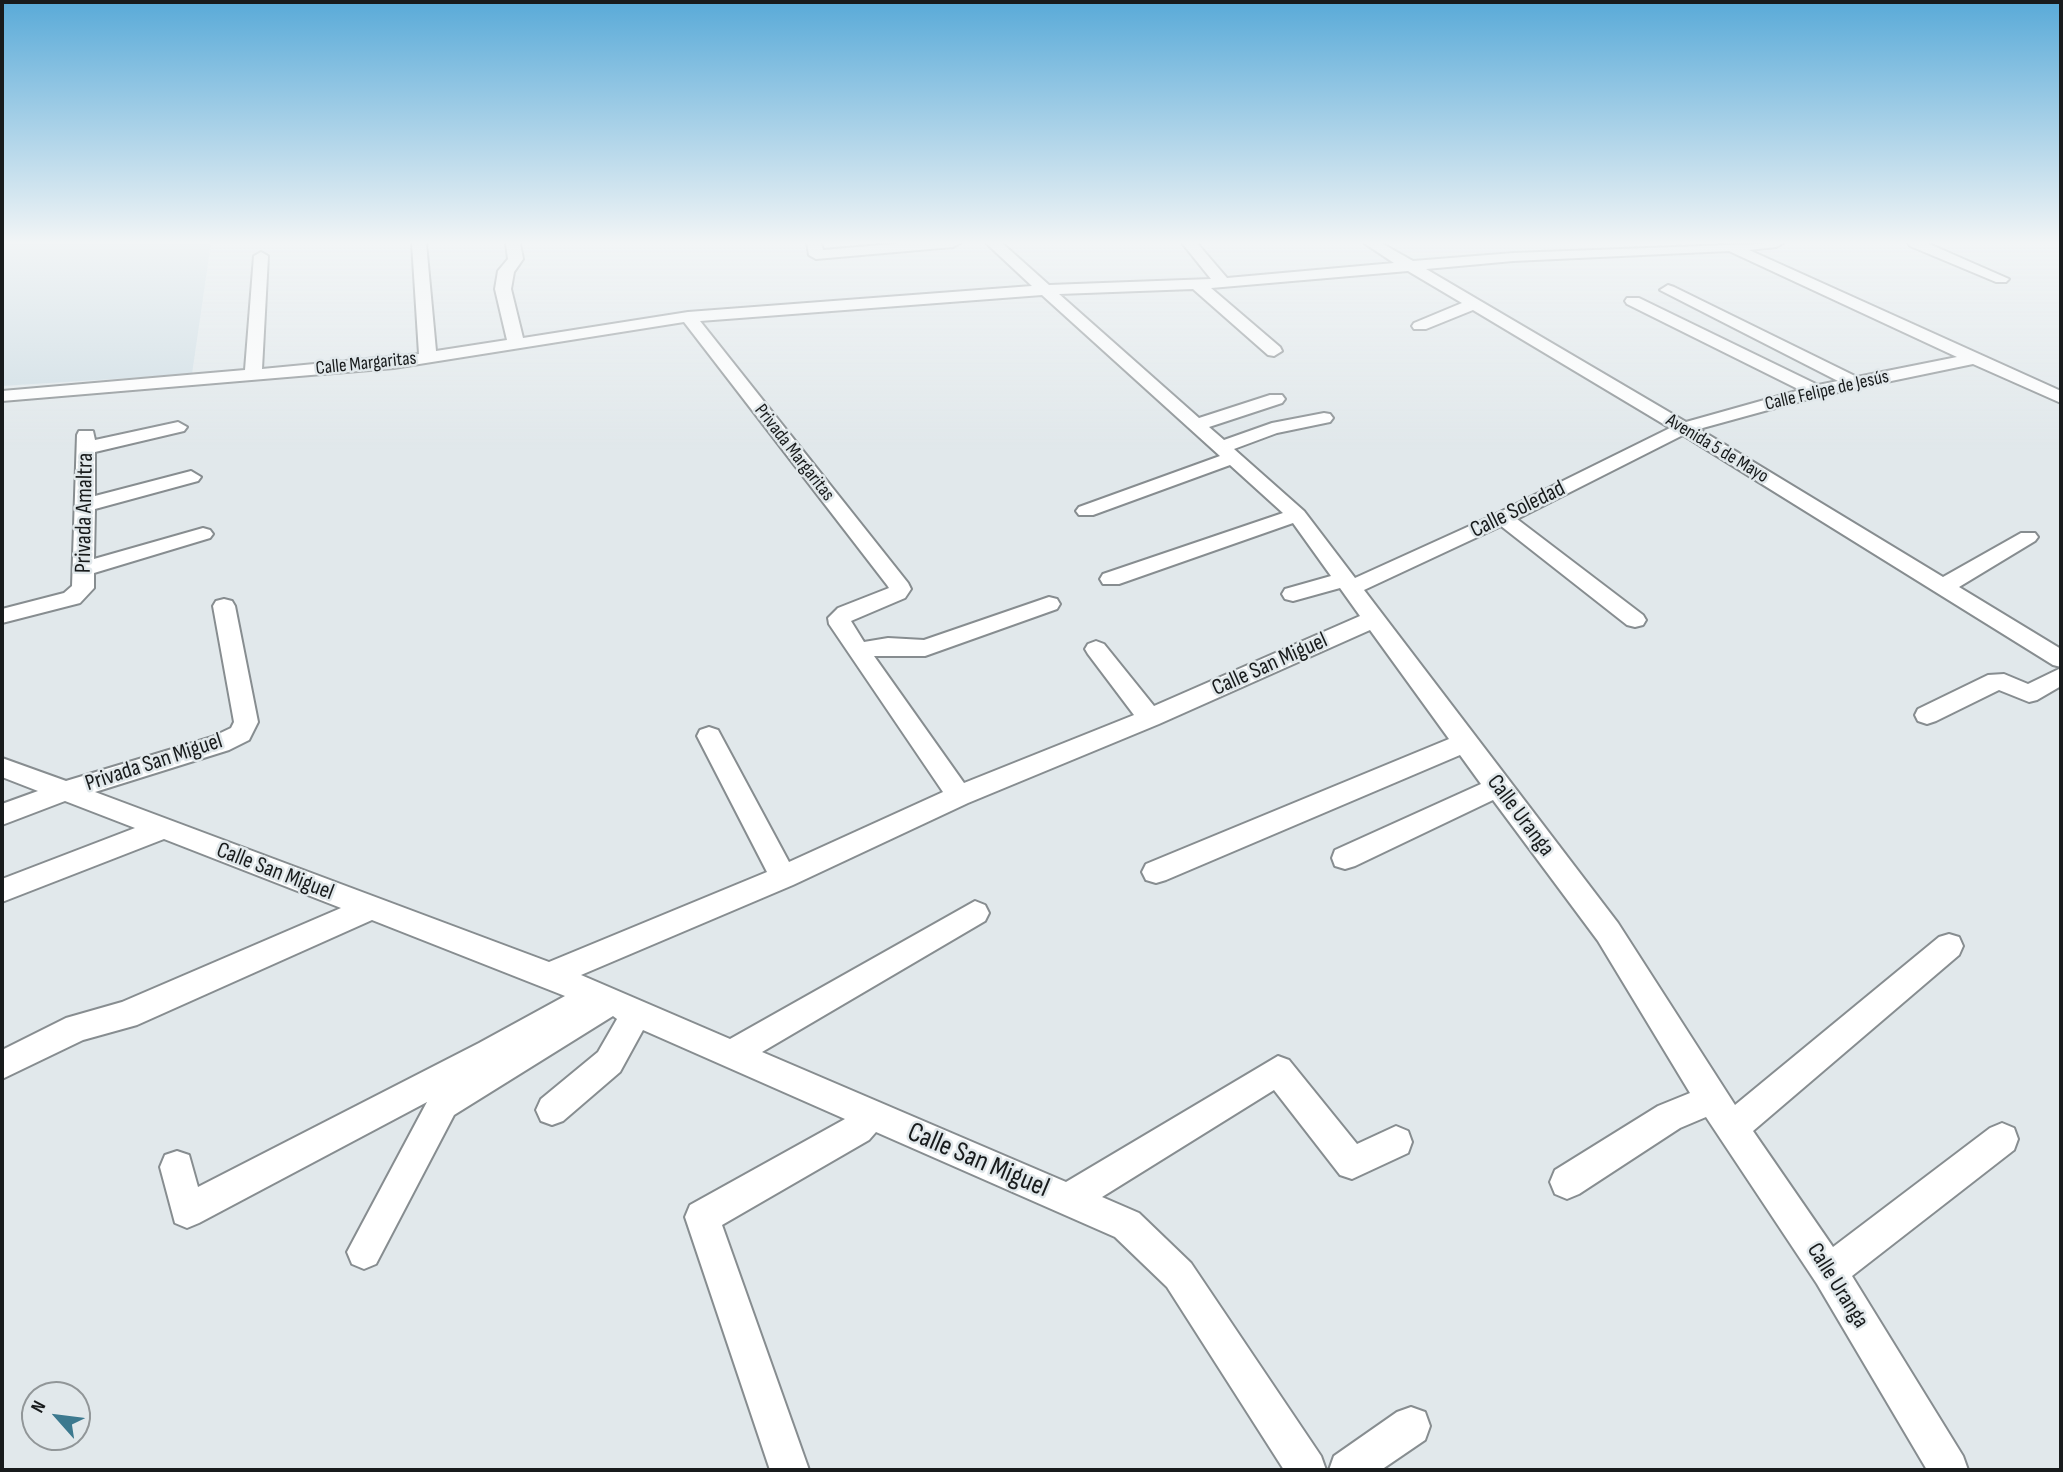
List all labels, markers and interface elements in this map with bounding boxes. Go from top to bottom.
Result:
street label: Calle Margaritas [315,347,417,381]
street label: Calle Felipe de Jesús [1763,366,1891,416]
street label: Privada Margaritas [749,400,839,506]
street label: Avenida 5 de Mayo [1662,410,1772,488]
street label: Privada Amaltra [70,453,100,573]
street label: Calle Soledad [1466,475,1570,545]
street label: Calle San Miguel [1208,627,1332,703]
street label: Privada San Miguel [82,728,226,798]
street label: Calle Uranga [1480,770,1560,862]
street label: Calle San Miguel [212,837,338,907]
street label: Calle San Miguel [902,1116,1054,1206]
street label: Calle Uranga [1800,1238,1874,1334]
north arrow [21,1381,91,1451]
text: N [26,1397,51,1417]

